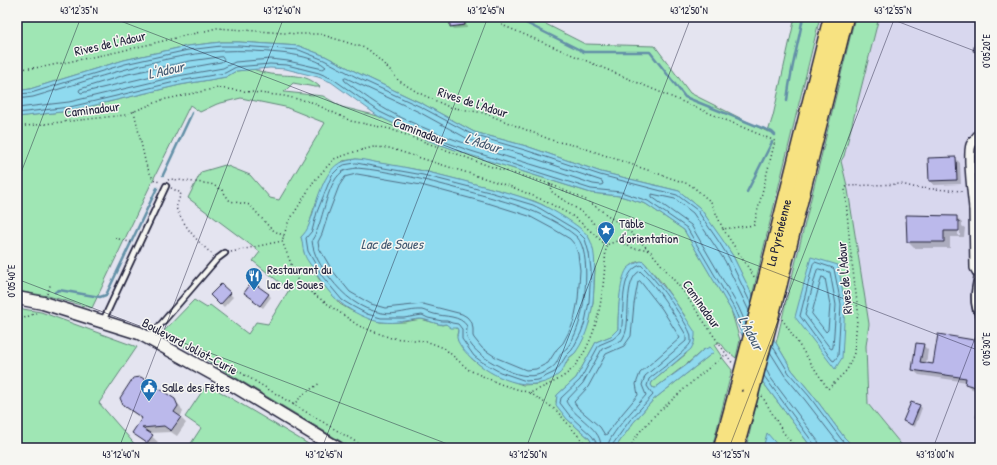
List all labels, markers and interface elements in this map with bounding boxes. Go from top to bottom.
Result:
text: 43°12'35"N [60,4,98,17]
text: 43°12'40"N [263,4,301,17]
text: 43°12'45"N [468,4,504,17]
text: 43°12'50"N [670,4,708,17]
text: 43°12'55"N [874,4,912,17]
street label: Rives de l'Adour [72,26,148,60]
text: 0°05'20"E [980,34,993,68]
water label: L'Adour [146,56,187,83]
street label: Rives de l'Adour [436,82,510,122]
street label: Caminadour [63,97,121,121]
street label: Caminadour [391,113,449,149]
water label: L'Adour [463,128,505,158]
street label: La Pyrénéenne [761,197,795,268]
place label: Tâble d'orientation [619,214,679,247]
place icon: Tâble d'orientation [596,220,616,245]
water label: Lac de Soues [361,234,425,253]
street label: Rives de l'Adour [832,241,856,315]
place label: Restaurant du lac de Soues [267,260,332,293]
text: 0°05'40"E [5,264,18,297]
restaurant icon: Restaurant du lac de Soues [244,266,264,291]
street label: Caminadour [679,276,725,332]
water label: L'Adour [735,312,769,355]
street label: Boulevard Joliot-Curie [139,313,241,379]
text: 0°05'30"E [980,332,993,366]
public building icon: Salle des Fêtes [139,377,159,402]
place label: Salle des Fêtes [162,378,230,396]
text: 43°12'40"N [102,448,140,461]
text: 43°12'45"N [306,448,342,461]
text: 43°12'50"N [509,448,547,461]
text: 43°12'55"N [712,448,750,461]
text: 43°13'00"N [916,448,954,461]

